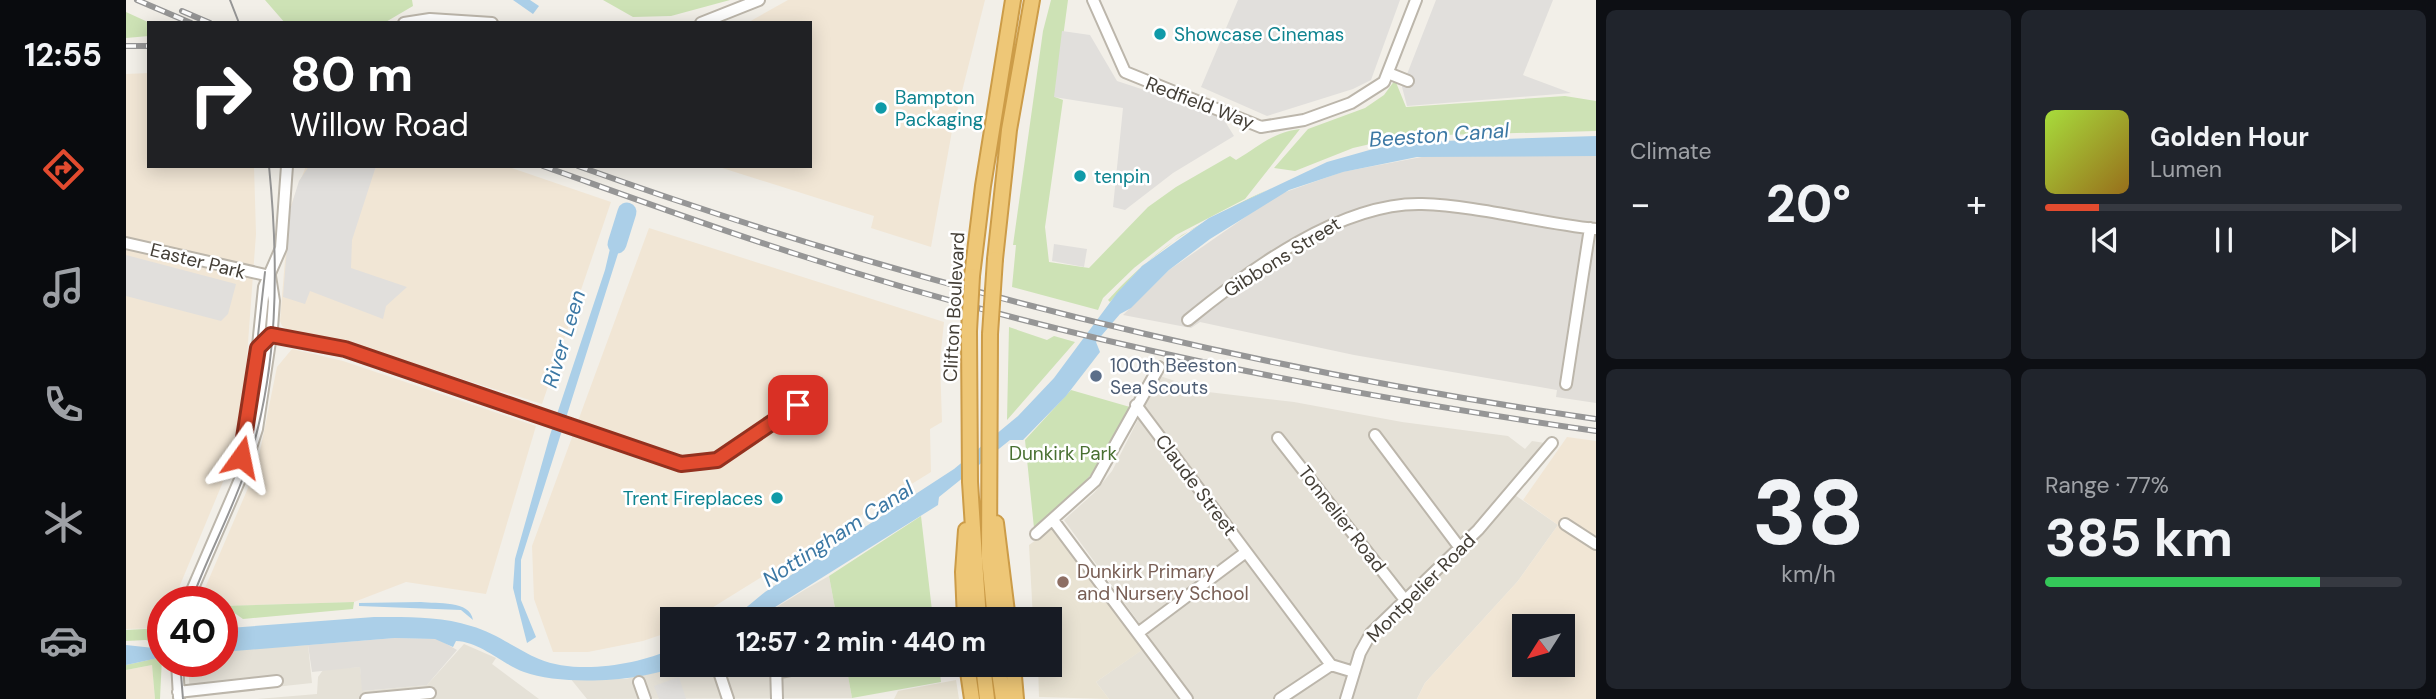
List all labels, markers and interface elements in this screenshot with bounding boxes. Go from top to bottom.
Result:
place label: Showcase Cinemas [1174,22,1344,47]
marker: Showcase Cinemas [1152,26,1168,42]
text: 12:55 [24,34,102,76]
text: 80 m [290,42,413,106]
icon: right [175,49,266,140]
street label: Redfield Way [1142,71,1258,135]
place label: Bampton Packaging [895,85,984,132]
marker: Bampton Packaging [873,100,889,116]
text: Willow Road [290,104,469,146]
water label: Beeston Canal [1368,116,1510,154]
text: Golden Hour [2150,120,2309,154]
text: Climate [1630,136,1712,166]
icon: directions [39,145,88,194]
text: Lumen [2150,154,2222,184]
place label: tenpin [1094,164,1150,189]
marker: tenpin [1072,168,1088,184]
text: 20° [1766,170,1851,238]
text: − [1630,179,1651,229]
text: + [1966,179,1987,229]
street label: Gibbons Street [1219,211,1345,303]
icon: previous [2086,221,2124,259]
icon: pause [2205,221,2243,259]
icon: next [2324,221,2362,259]
street label: Clifton Boulevard [938,231,970,383]
street label: Easter Park [148,237,249,285]
icon: music [39,263,88,312]
water label: River Leen [536,287,592,391]
place label: 100th Beeston Sea Scouts [1110,353,1237,400]
marker: 100th Beeston Sea Scouts [1088,368,1104,384]
pin [768,375,828,435]
icon: phone [39,380,88,429]
icon: arrive [779,386,817,424]
position arrow [204,420,278,494]
street label: Claude Street [1150,429,1242,541]
park label: Dunkirk Park [1009,441,1118,466]
text: 38 [1752,454,1865,572]
street label: Tonnelier Road [1293,461,1391,577]
text: Range · 77% [2045,470,2169,500]
water label: Nottingham Canal [757,474,919,593]
place label: Trent Fireplaces [623,486,763,511]
marker: Trent Fireplaces [769,490,785,506]
icon: climate [39,498,88,547]
text: 385 km [2045,504,2233,572]
street label: Montpelier Road [1361,528,1481,648]
place label: Dunkirk Primary and Nursery School [1077,559,1249,606]
text: km/h [1781,559,1836,589]
marker: Dunkirk Primary and Nursery School [1055,574,1071,590]
speed limit sign: 40 [147,586,238,677]
north arrow [1512,614,1575,677]
map controls [1512,614,1575,677]
icon: car [39,616,88,665]
text: 12:57 · 2 min · 440 m [736,625,986,659]

